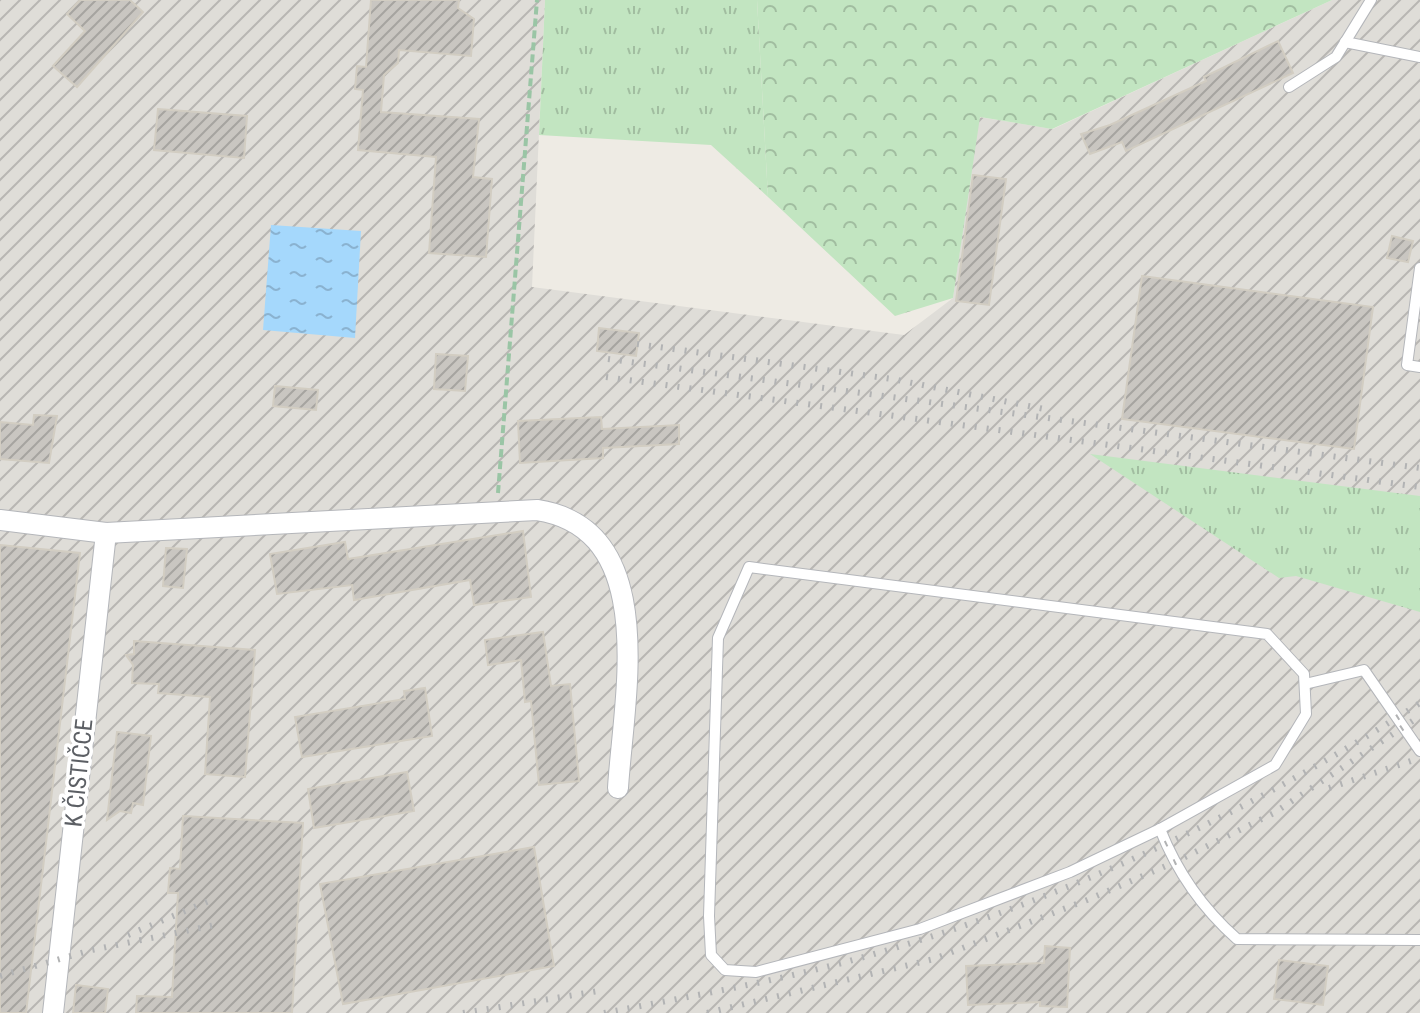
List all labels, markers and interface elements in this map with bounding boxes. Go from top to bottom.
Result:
street label: K ČISTIČCE [58,718,99,828]

